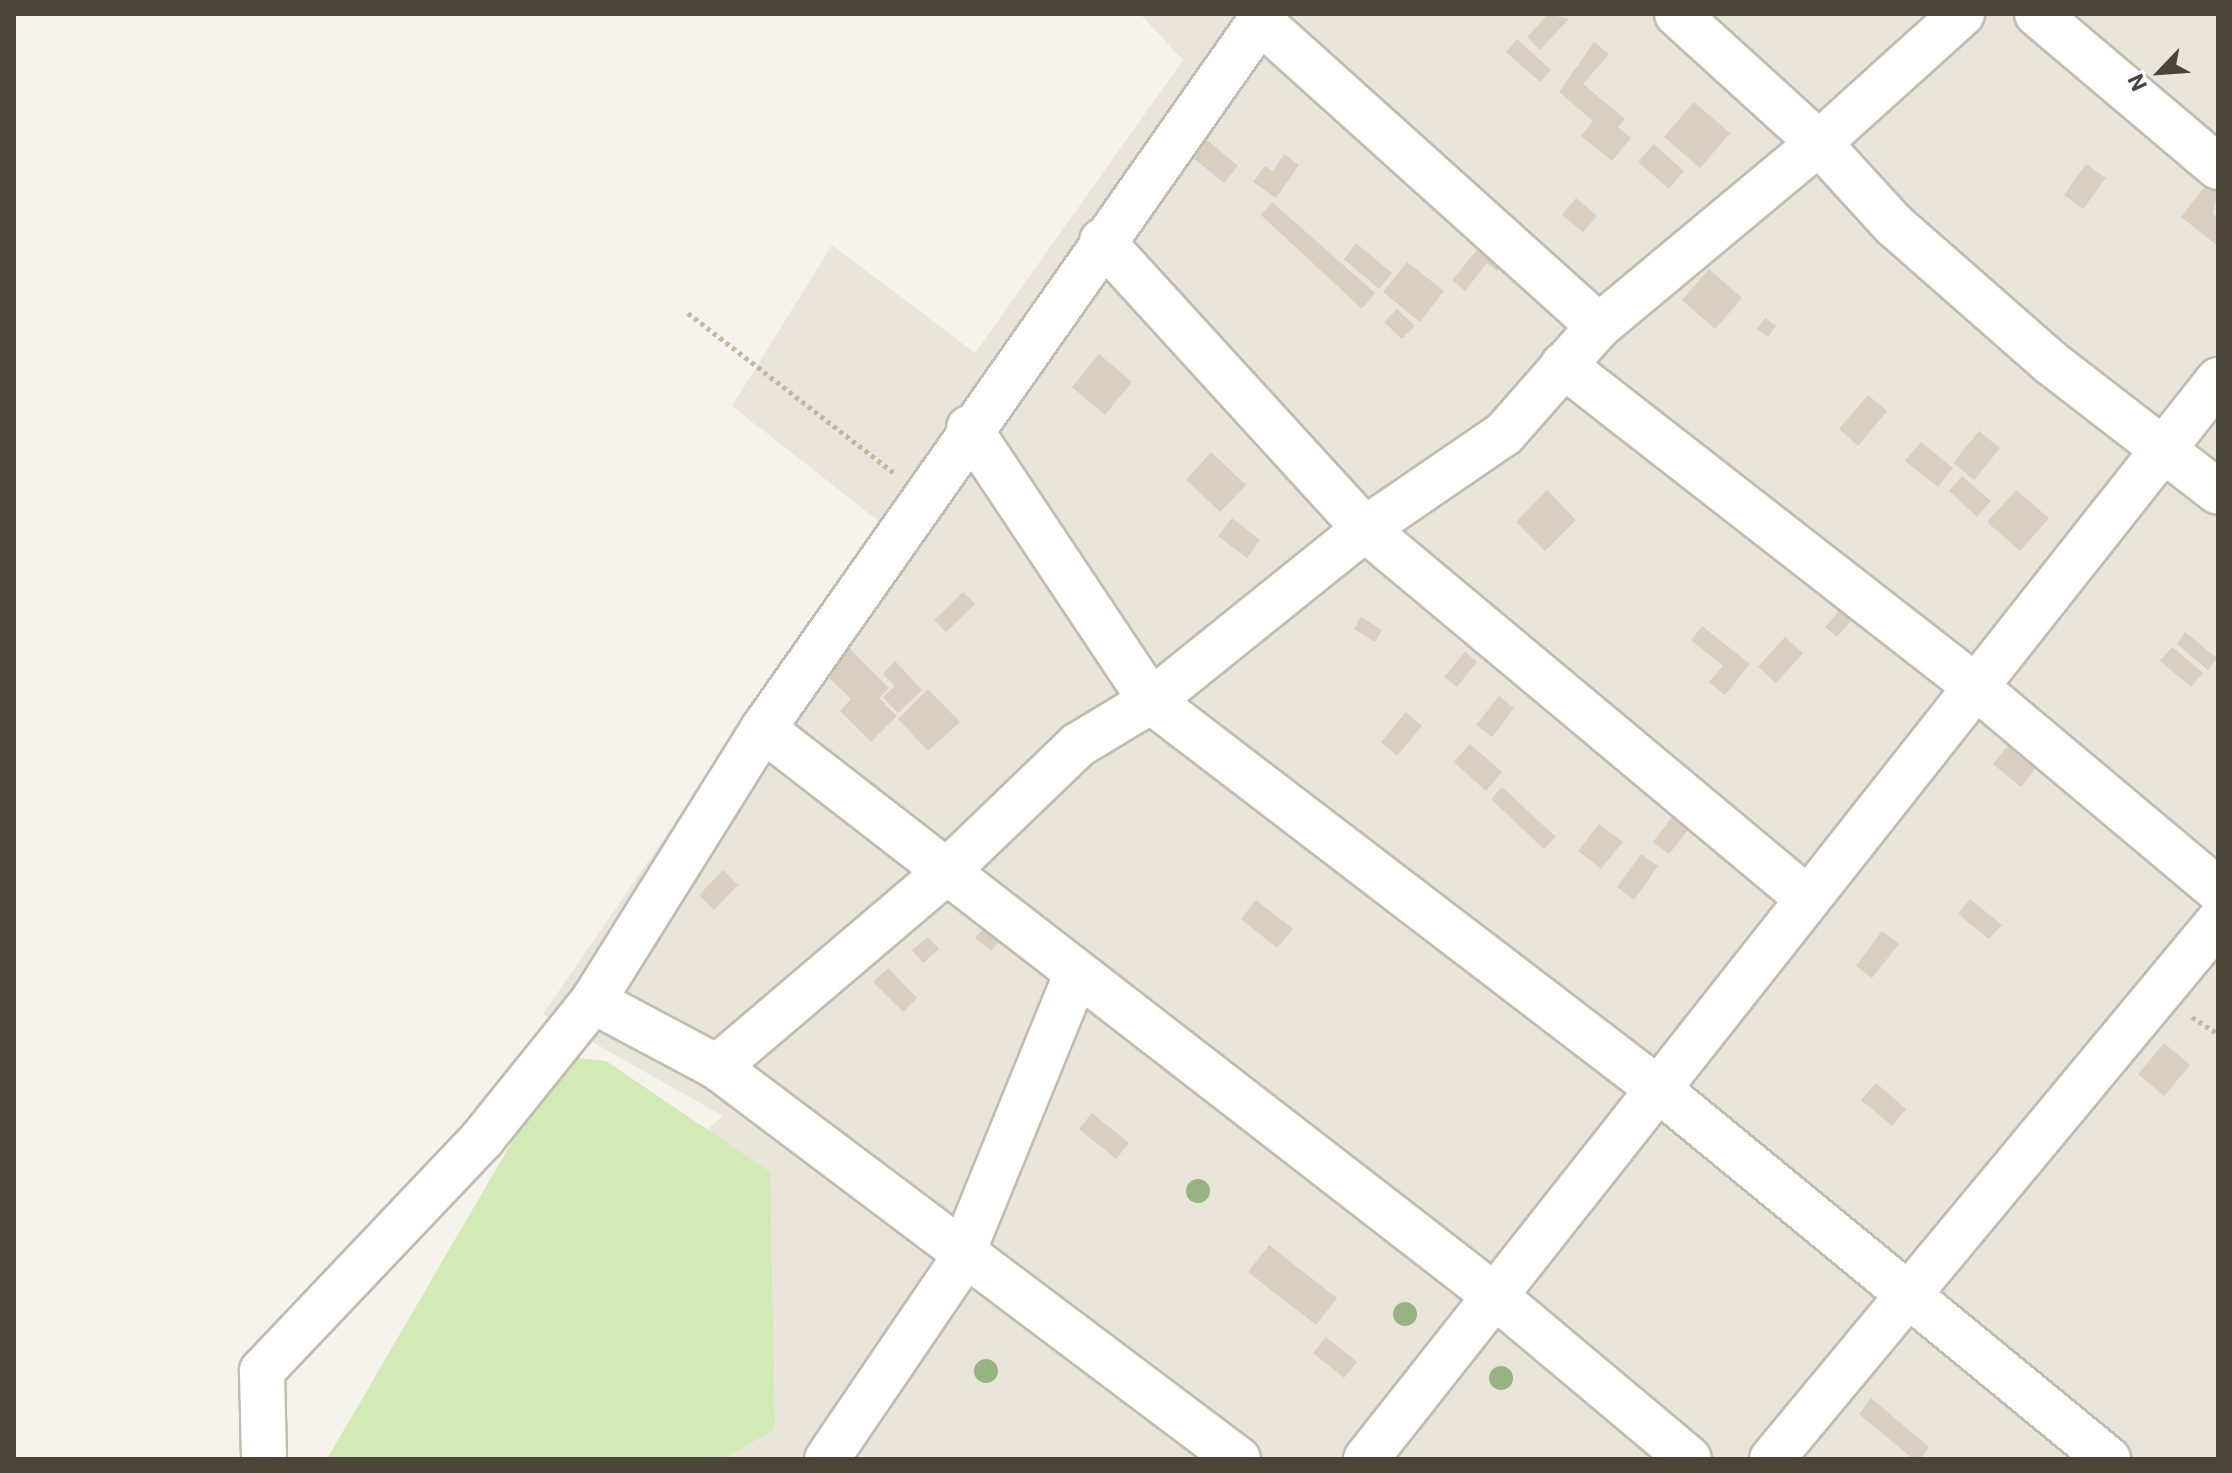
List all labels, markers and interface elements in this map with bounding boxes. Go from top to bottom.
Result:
north arrow [2120,32,2200,112]
text: N [2123,70,2152,95]

